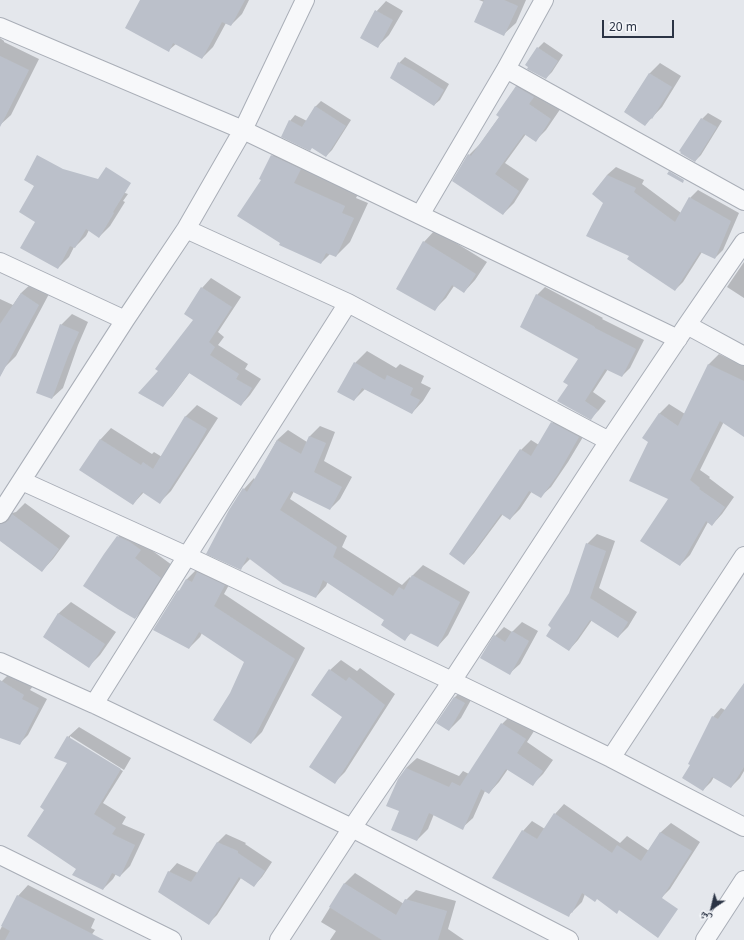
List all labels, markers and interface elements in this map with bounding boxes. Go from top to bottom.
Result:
scale bar [604,12,676,38]
text: 20 m [609,18,637,35]
north arrow [692,888,732,928]
text: ش [696,909,714,928]

